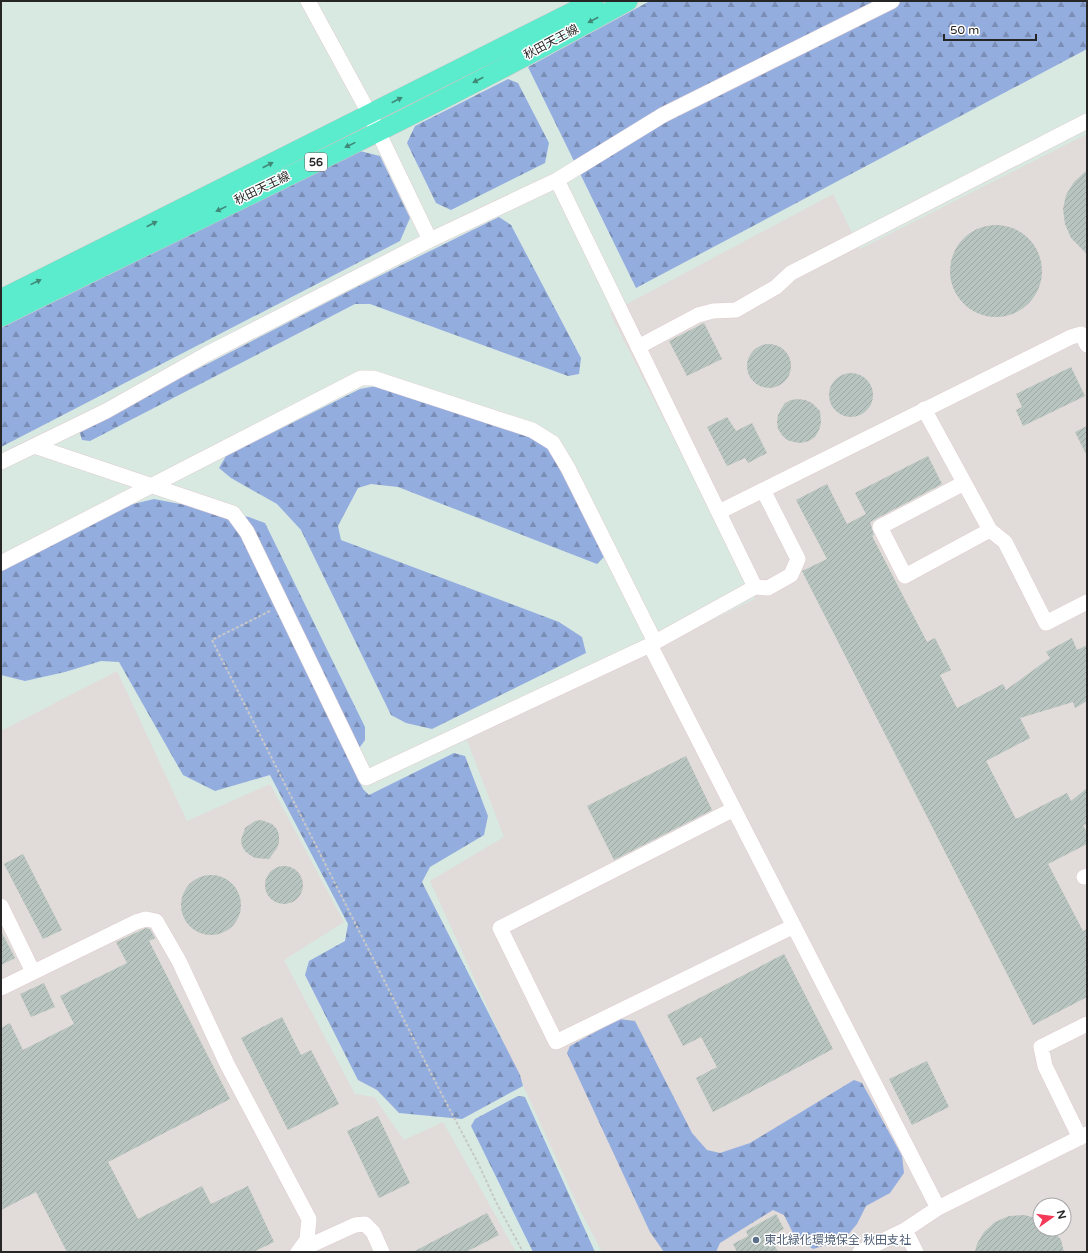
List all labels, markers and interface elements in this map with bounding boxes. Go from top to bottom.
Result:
one-way arrow [587,16,599,23]
scale bar [944,16,1036,42]
street label: 秋田天王線 [521,22,581,62]
text: 50 m [950,23,979,37]
one-way arrow [472,77,484,83]
one-way arrow [391,96,402,103]
one-way arrow [344,142,356,149]
road number: 56 [305,153,327,171]
one-way arrow [262,162,274,168]
street label: 秋田天王線 [232,169,292,207]
one-way arrow [215,206,226,212]
one-way arrow [147,221,158,227]
one-way arrow [30,278,42,285]
north arrow [1032,1197,1072,1237]
text: N [1054,1209,1069,1221]
place label: 東北緑化環境保全 秋田支社 [764,1233,911,1247]
marker: 東北緑化環境保全 秋田支社 [751,1235,761,1245]

